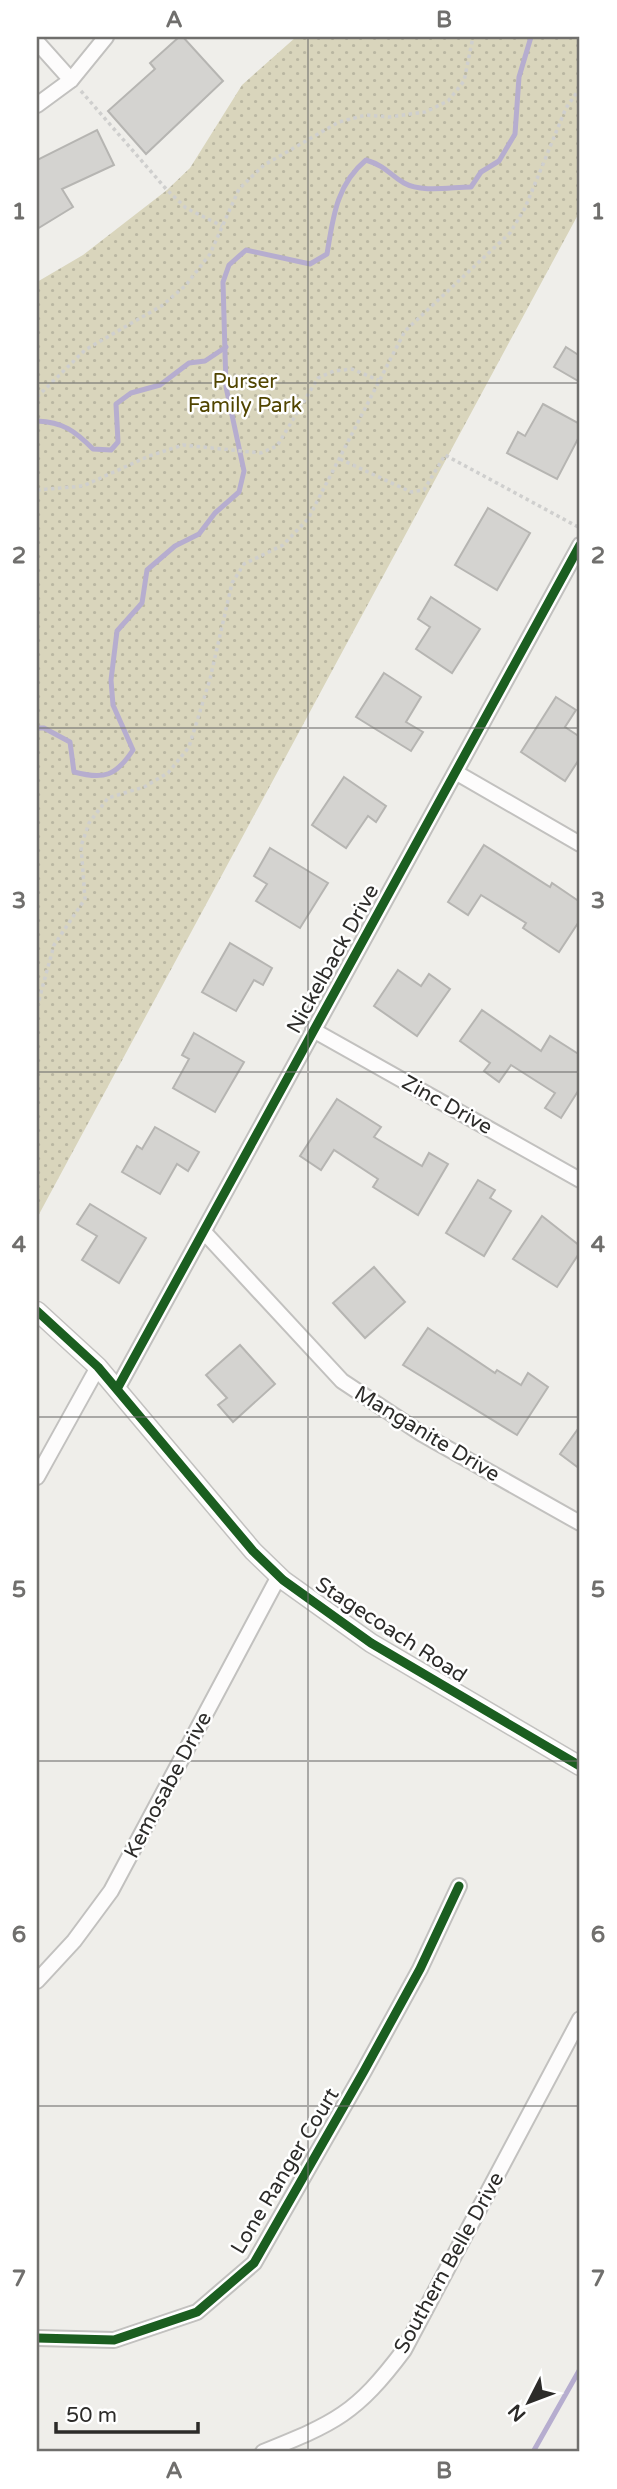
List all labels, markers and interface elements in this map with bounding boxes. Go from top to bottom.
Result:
text: A [165,6,183,34]
text: B [436,6,452,34]
text: 1 [12,198,26,226]
text: 1 [591,198,605,226]
park label: Purser Family Park [188,369,302,418]
text: 2 [12,542,26,570]
text: 2 [591,542,605,570]
street label: Nickelback Drive [282,880,384,1038]
text: 3 [12,887,26,915]
text: 3 [591,887,605,915]
street label: Zinc Drive [397,1070,497,1140]
text: 4 [12,1231,27,1259]
text: 4 [591,1231,606,1259]
street label: Manganite Drive [350,1381,504,1487]
street label: Stagecoach Road [311,1572,471,1688]
text: 5 [12,1576,26,1604]
text: 5 [591,1576,605,1604]
street label: Kemosabe Drive [119,1707,217,1862]
text: 6 [12,1921,26,1949]
text: 6 [591,1921,605,1949]
street label: Lone Ranger Court [226,2084,344,2258]
street label: Southern Belle Drive [389,2168,509,2358]
text: 7 [12,2265,26,2293]
text: 7 [591,2265,605,2293]
north arrow [494,2366,564,2436]
scale bar [56,2391,198,2435]
text: N [504,2400,530,2426]
text: 50 m [66,2403,117,2428]
text: A [165,2457,183,2485]
text: B [436,2457,452,2485]

